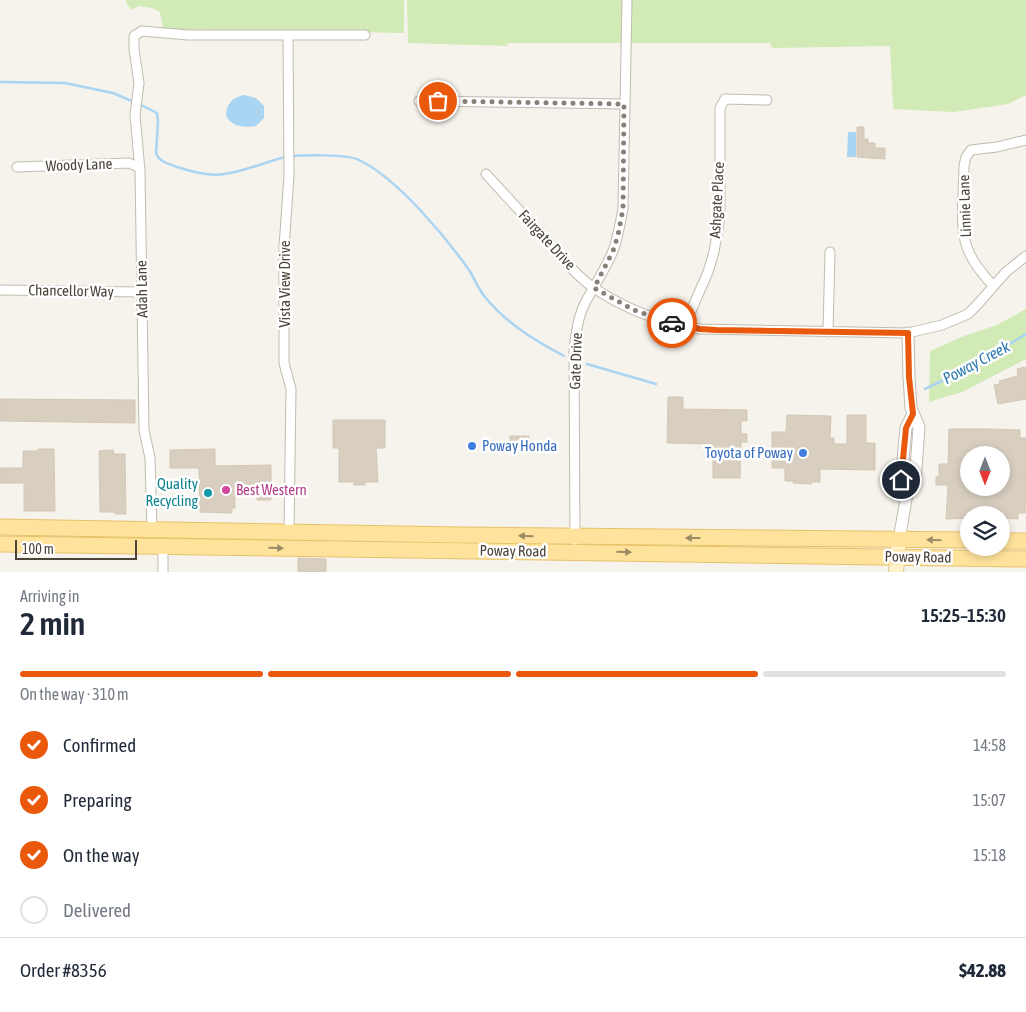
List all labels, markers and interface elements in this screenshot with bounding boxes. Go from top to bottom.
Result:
pin [417,80,459,122]
icon: bag [424,87,452,115]
street label: Woody Lane [45,155,113,174]
street label: Ashgate Place [706,161,727,239]
street label: Linnie Lane [955,174,974,238]
street label: Fairgate Drive [515,206,579,273]
street label: Vista View Drive [276,240,293,328]
street label: Adah Lane [132,260,151,318]
street label: Chancellor Way [28,281,114,300]
courier [647,298,697,348]
icon: car [658,309,686,337]
street label: Gate Drive [566,332,585,390]
water label: Poway Creek [939,336,1014,388]
place label: Poway Honda [482,437,557,454]
marker: Poway Honda [466,440,478,452]
place label: Toyota of Poway [705,444,793,461]
north arrow [960,446,1010,496]
map controls [960,446,1010,556]
marker: Toyota of Poway [797,447,809,459]
pin [880,459,922,501]
icon: home [887,466,915,494]
place label: Quality Recycling [145,475,199,509]
place label: Best Western [236,481,307,498]
marker: Best Western [220,484,232,496]
marker: Quality Recycling [202,487,214,499]
button: layers [960,506,1010,556]
one-way arrow [518,532,534,540]
one-way arrow [685,534,701,542]
one-way arrow [926,536,942,544]
scale bar [15,537,138,560]
text: 100 m [22,541,54,557]
street label: Poway Road [479,541,547,560]
one-way arrow [268,544,284,552]
street label: Poway Road [884,547,952,566]
one-way arrow [616,549,632,557]
text: Arriving in [20,587,80,605]
text: 15:25–15:30 [921,604,1006,626]
text: 2 min [20,605,85,642]
text: On the way · 310 m [20,685,129,703]
icon: check [20,731,48,759]
text: Confirmed [63,734,136,756]
text: 14:58 [973,736,1006,754]
icon: check [20,786,48,814]
text: Preparing [63,789,132,811]
text: 15:07 [973,791,1006,809]
icon: check [20,841,48,869]
text: On the way [63,844,140,866]
text: 15:18 [973,846,1006,864]
text: Delivered [63,899,131,921]
text: Order #8356 [20,959,107,981]
text: $42.88 [959,959,1006,981]

